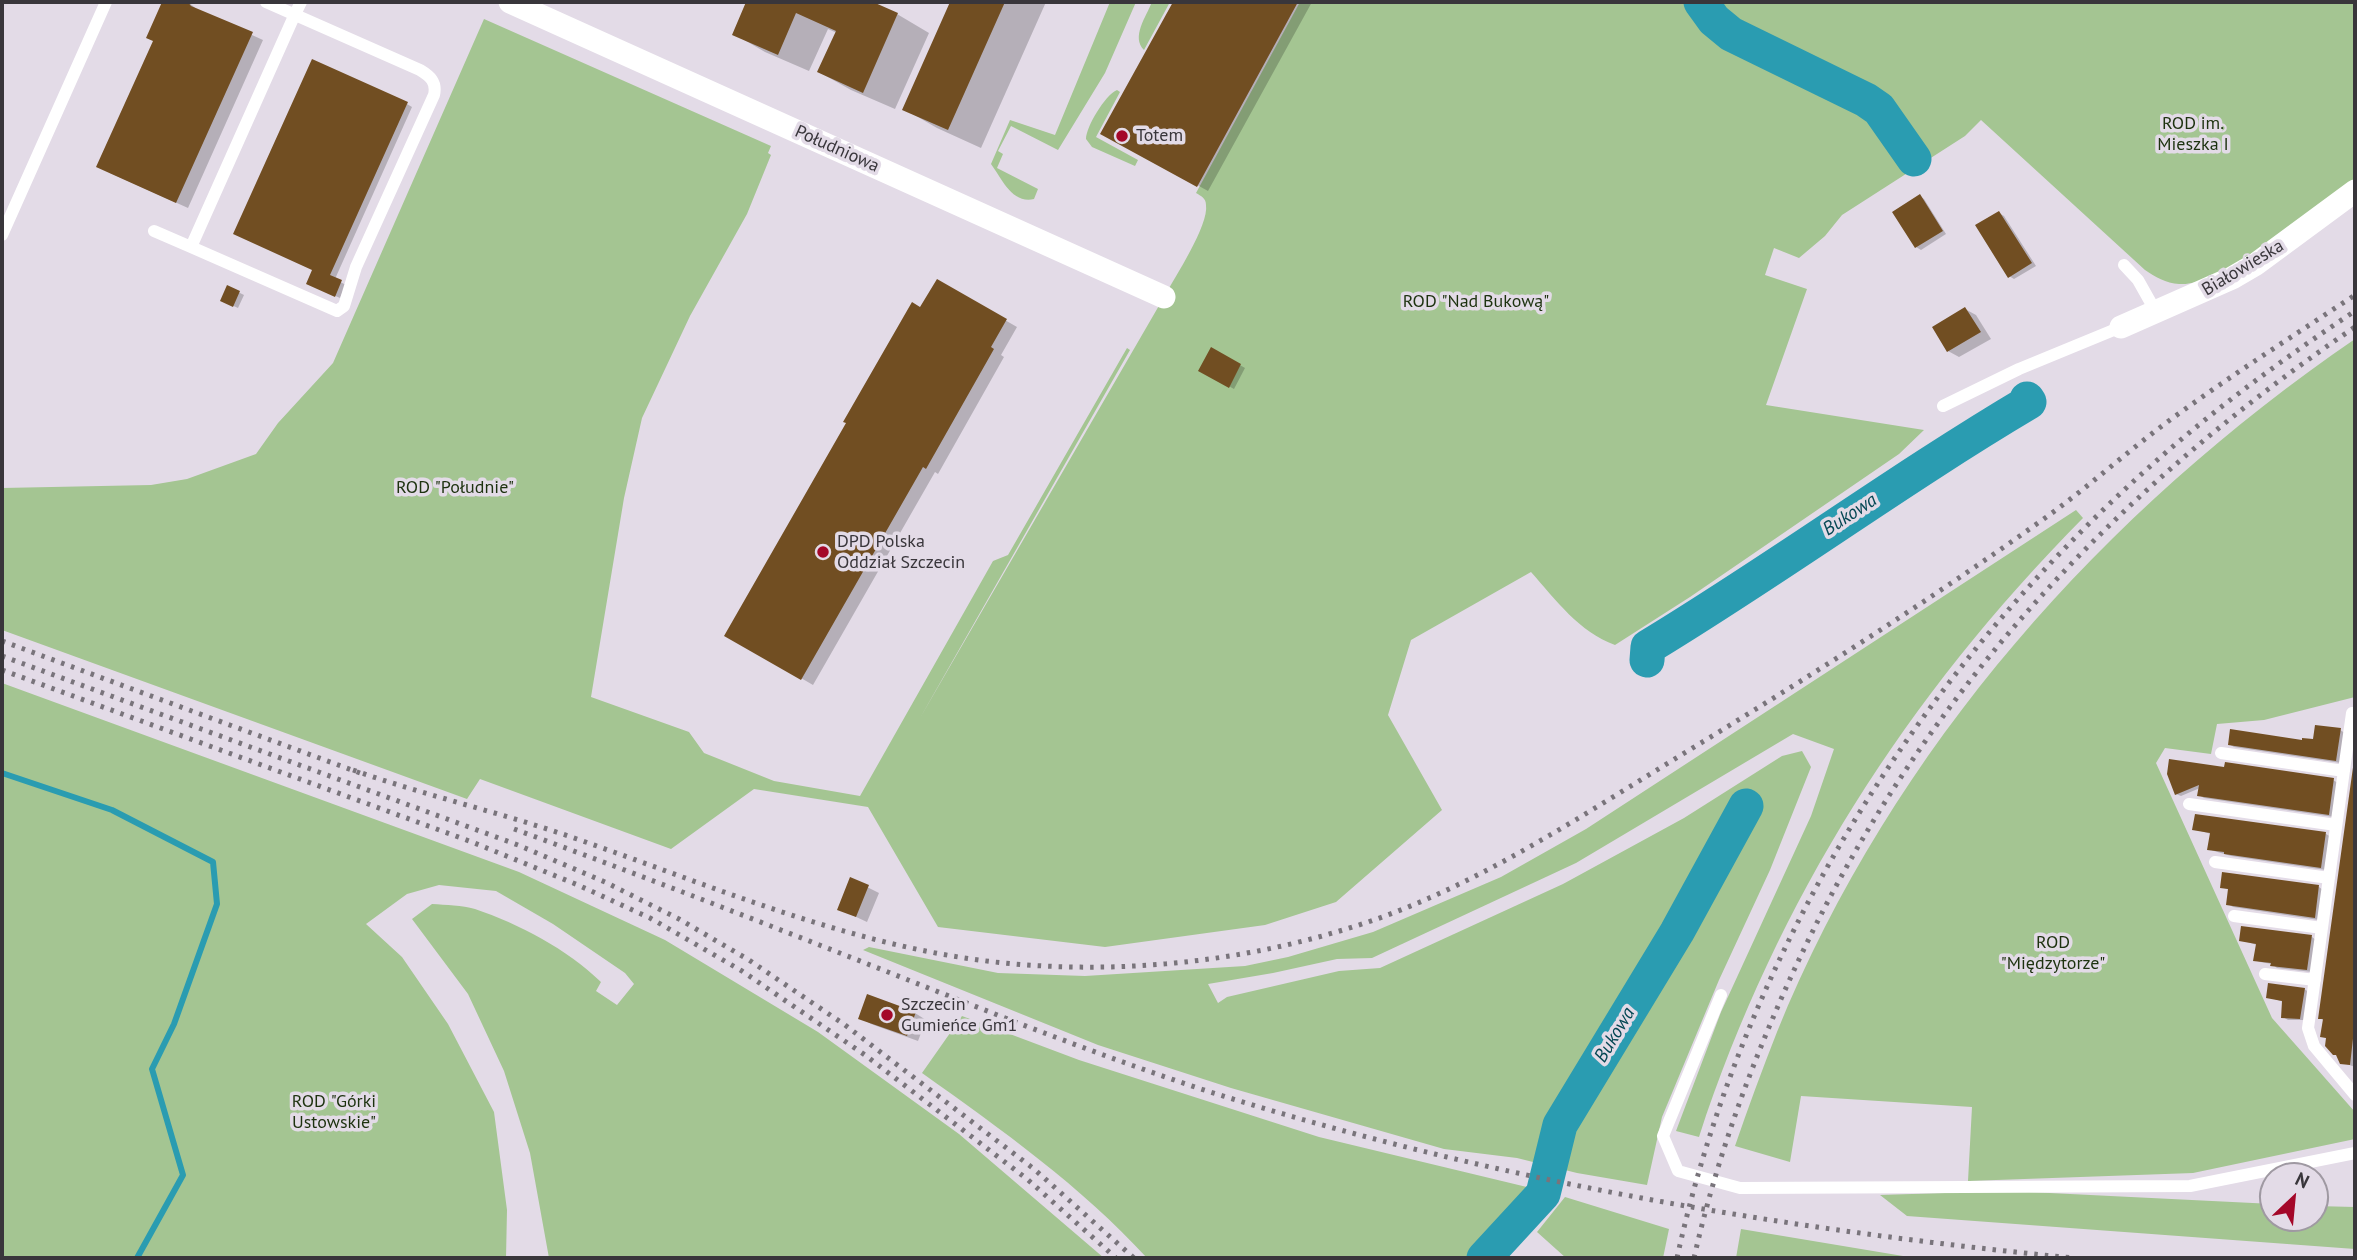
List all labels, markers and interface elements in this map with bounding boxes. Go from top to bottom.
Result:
park label: ROD im. Mieszka I [2157,113,2229,156]
street label: Południowa [792,121,882,177]
place label: Totem [1136,125,1183,147]
marker: Totem [1114,128,1130,144]
street label: Białowieska [2198,235,2288,301]
park label: ROD "Nad Bukową" [1403,291,1549,313]
park label: ROD "Południe" [396,477,514,499]
water label: Bukowa [1819,489,1881,541]
place label: DPD Polska Oddział Szczecin [837,531,965,574]
marker: DPD Polska Oddział Szczecin [815,544,831,560]
park label: ROD "Międzytorze" [2001,932,2105,974]
place label: Szczecin Gumieńce Gm1 [901,994,1017,1036]
water label: Bukowa [1590,1003,1640,1067]
marker: Szczecin Gumieńce Gm1 [879,1007,895,1023]
park label: ROD "Górki Ustowskie" [292,1091,376,1134]
north arrow [2259,1162,2329,1232]
text: N [2291,1166,2313,1193]

